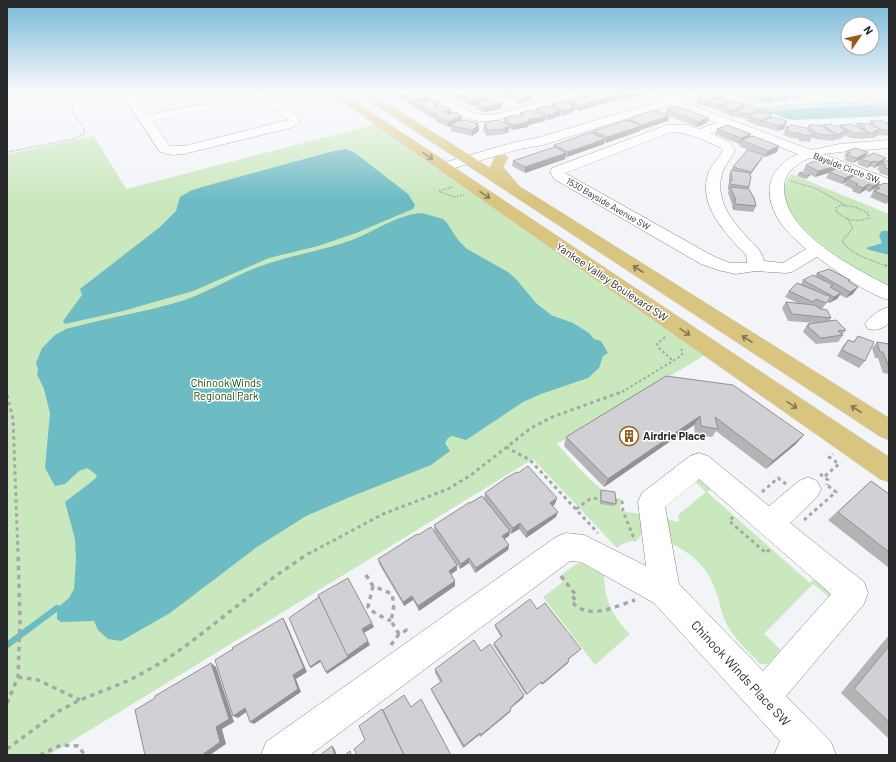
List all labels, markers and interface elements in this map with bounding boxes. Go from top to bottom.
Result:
north arrow [840,16,880,56]
text: N [861,23,876,37]
street label: Bayside Circle SW [812,150,881,185]
one-way arrow [422,152,433,160]
street label: 1530 Bayside Avenue SW [564,175,652,232]
one-way arrow [479,191,490,199]
street label: Yankee Valley Boulevard SW [554,239,671,324]
one-way arrow [632,265,644,273]
one-way arrow [679,328,690,336]
one-way arrow [741,335,753,343]
park label: Chinook Winds Regional Park [191,376,261,402]
one-way arrow [787,401,798,409]
one-way arrow [851,405,862,413]
building icon: Airdrie Place [618,425,640,447]
place label: Airdrie Place [643,429,706,442]
street label: Chinook Winds Place SW [688,617,794,730]

